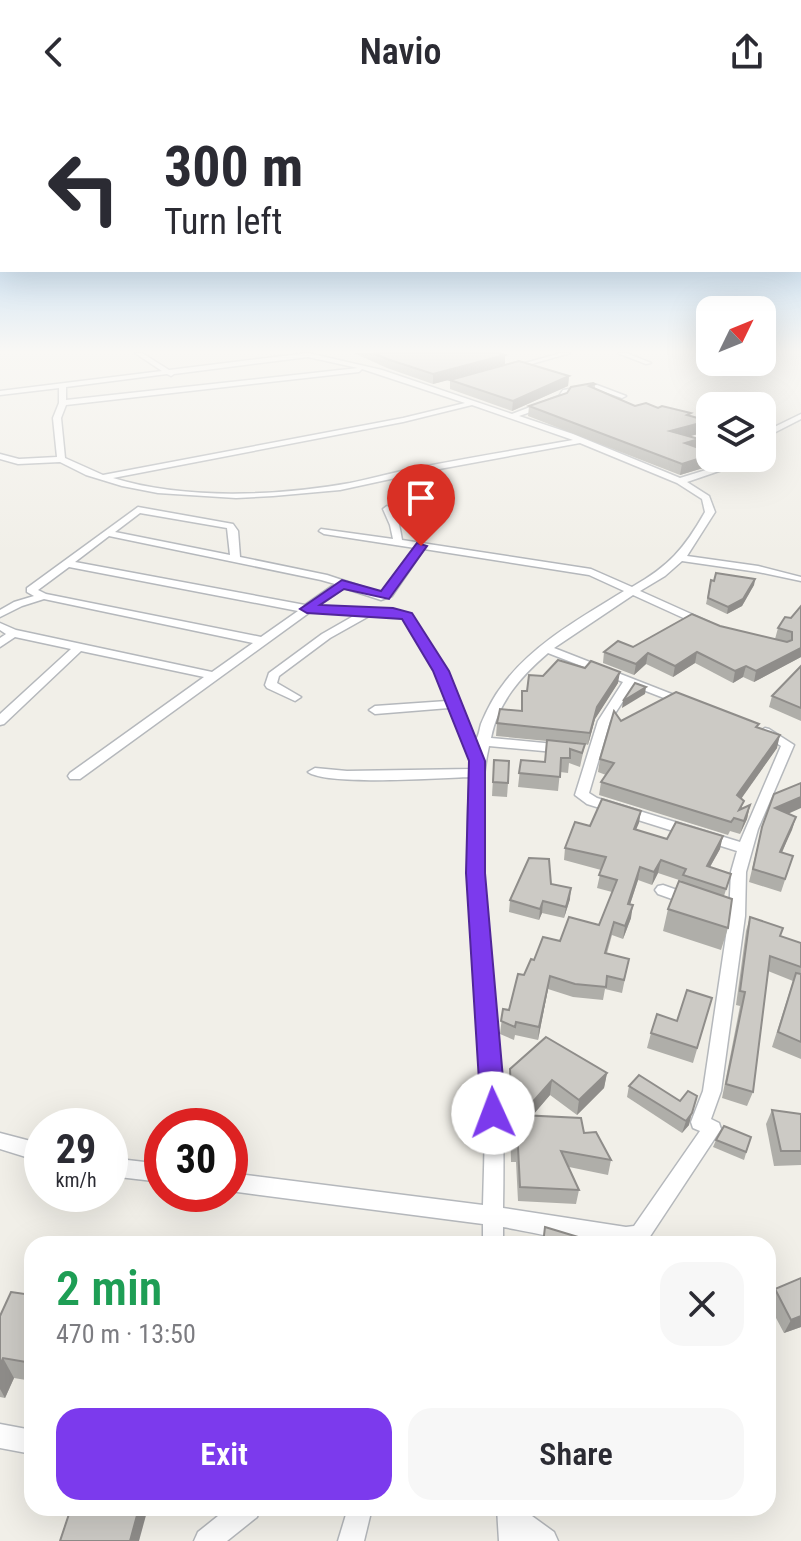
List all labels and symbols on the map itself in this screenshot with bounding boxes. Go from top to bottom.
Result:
north arrow [696,296,776,376]
pin [387,464,455,546]
position arrow [451,1071,535,1155]
speed limit sign: 30 [144,1108,248,1212]

